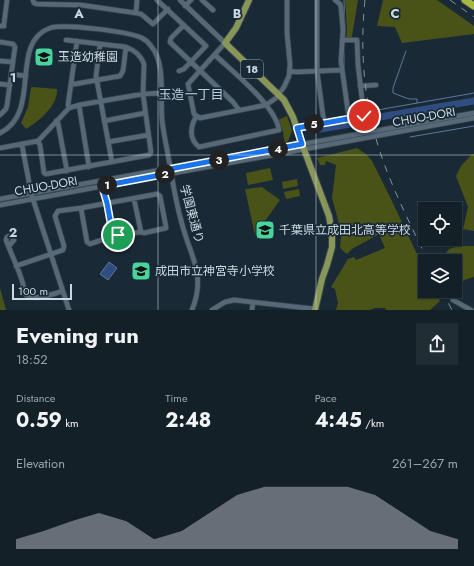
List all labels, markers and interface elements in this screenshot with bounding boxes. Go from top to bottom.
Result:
text: A [73,4,84,23]
text: B [233,4,242,23]
text: C [390,4,400,23]
school or university icon: 玉造幼稚園 [33,46,55,68]
place label: 玉造幼稚園 [58,48,118,66]
road number: 18 [241,60,263,78]
text: 1 [10,68,16,87]
district label: 玉造一丁目 [158,85,224,104]
pin [347,99,381,133]
street label: CHUO-DORI [391,103,457,131]
icon: check [353,105,375,127]
pin: 5 [304,114,324,134]
text: 5 [310,116,318,132]
pin: 4 [268,139,288,159]
text: 4 [274,141,282,157]
pin: 3 [209,150,229,170]
text: 3 [216,152,222,168]
pin: 2 [155,164,175,184]
text: 2 [161,166,169,182]
street label: CHUO-DORI [13,172,79,200]
pin: 1 [97,175,117,195]
text: 1 [104,177,110,193]
street label: 学園東通り [176,183,208,245]
map controls [418,202,462,298]
button: locate [418,202,462,246]
pin [101,218,135,252]
school or university icon: 千葉県立成田北高等学校 [254,219,276,241]
place label: 千葉県立成田北高等学校 [279,221,411,239]
text: 2 [9,223,17,242]
icon: arrive [107,224,129,246]
button: layers [418,254,462,298]
school or university icon: 成田市立神宮寺小学校 [130,260,152,282]
place label: 成田市立神宮寺小学校 [155,262,275,280]
scale bar [12,282,72,301]
text: 100 m [18,283,48,299]
text: Evening run [16,319,139,351]
button: share [416,323,458,365]
text: 18:52 [16,350,48,369]
text: Distance [16,390,55,406]
text: Time [165,390,188,406]
text: Pace [315,390,337,406]
text: 0.59 [16,406,62,435]
text: 2:48 [165,406,211,435]
text: 4:45 [315,406,362,435]
text: km [62,415,79,431]
text: /km [362,415,384,431]
text: Elevation [16,454,65,473]
text: 261–267 m [392,454,458,473]

